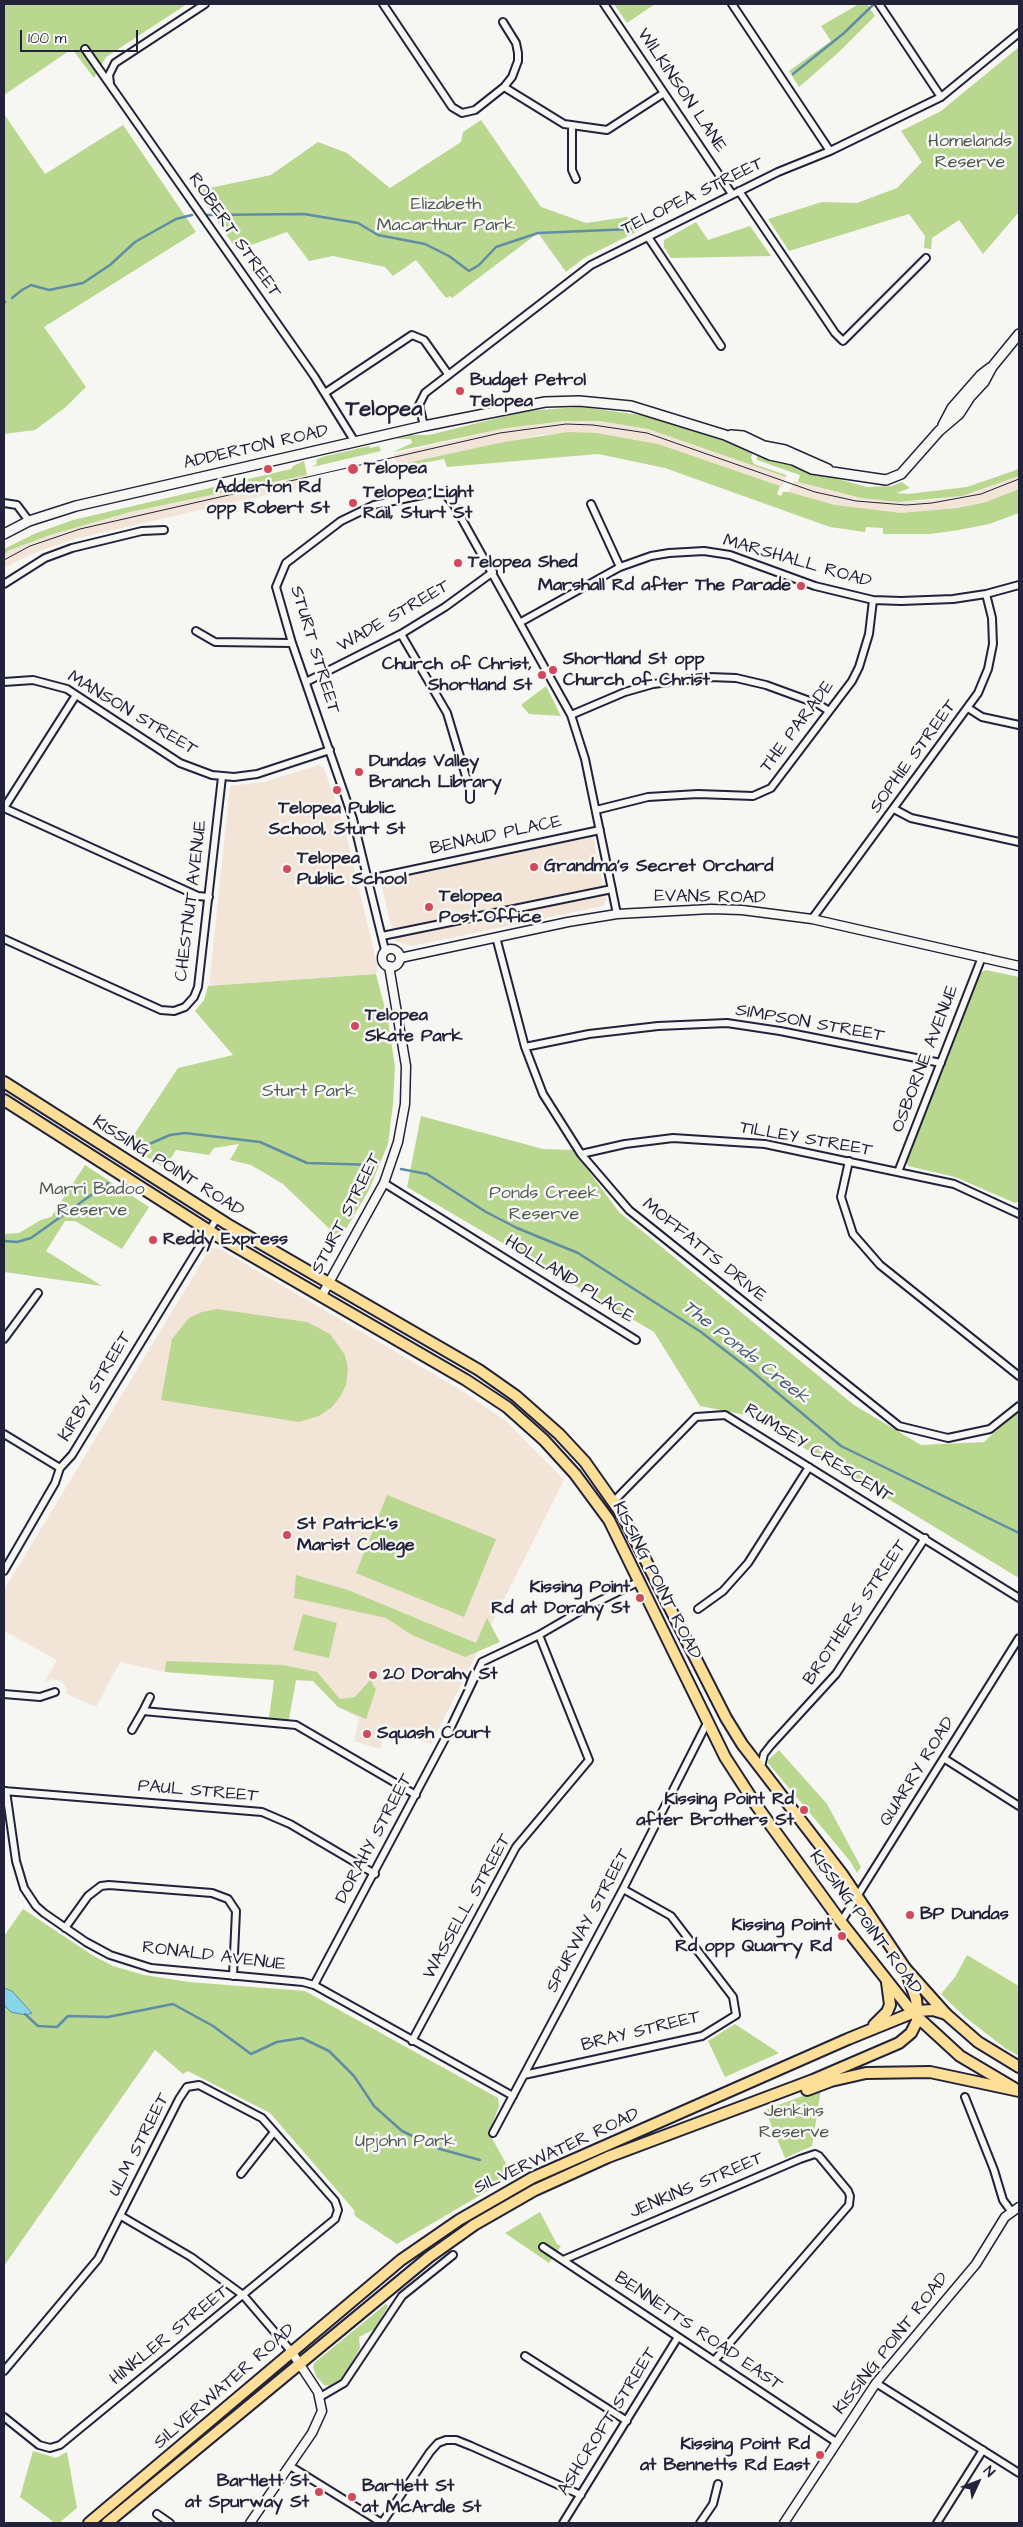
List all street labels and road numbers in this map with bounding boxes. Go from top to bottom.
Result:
street label: WILKINSON LANE [631,25,731,157]
street label: TELOPEA STREET [618,153,768,241]
street label: ROBERT STREET [183,169,285,303]
street label: ADDERTON ROAD [181,421,331,475]
street label: MARSHALL ROAD [720,530,874,594]
street label: WADE STREET [334,576,454,658]
street label: STURT STREET [284,584,344,716]
street label: MANSON STREET [63,667,201,761]
street label: THE PARADE [756,677,840,777]
street label: SOPHIE STREET [866,696,962,818]
street label: BENAUD PLACE [428,811,564,861]
street label: CHESTNUT AVENUE [171,819,213,983]
street label: EVANS ROAD [654,886,766,910]
street label: OSBORNE AVENUE [888,982,964,1136]
street label: SIMPSON STREET [734,1000,886,1048]
street label: KISSING POINT ROAD [88,1112,248,1222]
street label: TILLEY STREET [738,1118,874,1162]
street label: STURT STREET [307,1150,387,1278]
street label: MOFFATTS DRIVE [637,1194,771,1308]
street label: HOLLAND PLACE [500,1232,638,1328]
street label: KIRBY STREET [55,1328,137,1446]
street label: RUMSEY CRESCENT [740,1400,896,1508]
street label: KISSING POINT ROAD [607,1498,705,1664]
street label: BROTHERS STREET [799,1536,913,1690]
street label: QUARRY ROAD [876,1713,960,1831]
street label: DORAHY STREET [332,1770,418,1908]
street label: PAUL STREET [137,1776,259,1808]
street label: WASSELL STREET [419,1831,517,1983]
street label: SPURWAY STREET [542,1846,636,1996]
street label: KISSING POINT ROAD [804,1847,926,1999]
street label: RONALD AVENUE [141,1937,287,1977]
street label: BRAY STREET [579,2007,703,2057]
street label: ULM STREET [105,2090,175,2200]
street label: SILVERWATER ROAD [471,2104,643,2200]
street label: JENKINS STREET [627,2148,767,2224]
street label: BENNETTS ROAD EAST [610,2268,786,2396]
street label: KISSING POINT ROAD [830,2269,954,2419]
street label: HINKLER STREET [106,2281,234,2391]
street label: SILVERWATER ROAD [150,2320,300,2454]
street label: ASHCROFT STREET [554,2344,662,2500]

